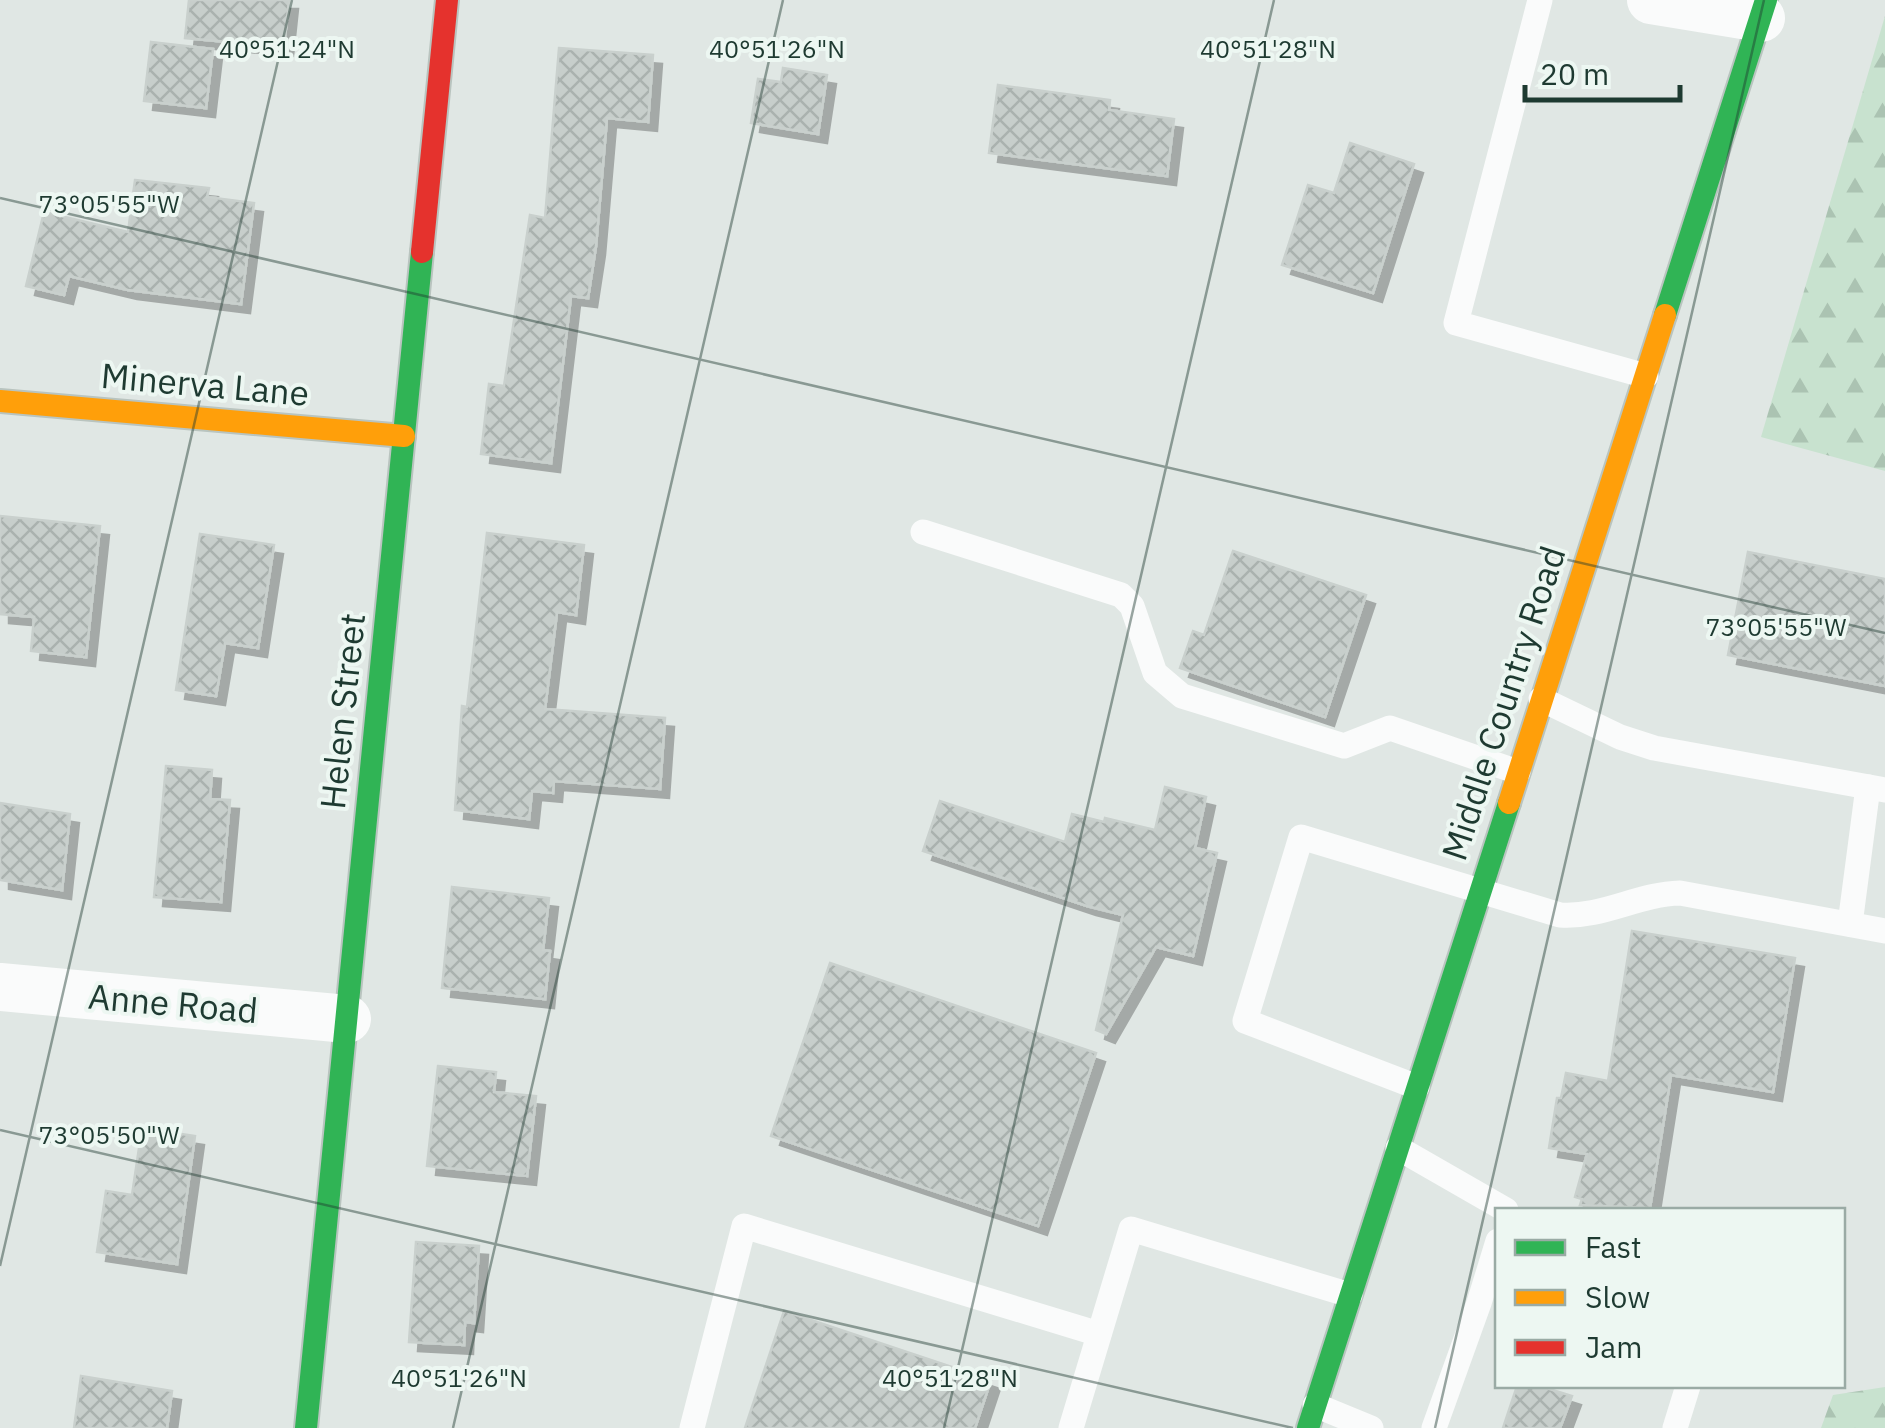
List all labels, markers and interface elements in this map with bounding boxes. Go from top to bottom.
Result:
text: 40°51'24"N [219,32,355,65]
text: 40°51'26"N [709,32,845,65]
text: 40°51'28"N [1200,32,1336,65]
scale bar [1525,40,1680,102]
text: 20 m [1540,54,1609,93]
text: 73°05'55"W [39,187,179,220]
street label: Minerva Lane [99,352,311,416]
street label: Middle Country Road [1431,540,1575,866]
text: 73°05'55"W [1706,610,1846,643]
street label: Helen Street [309,611,375,811]
street label: Anne Road [86,973,260,1033]
text: 73°05'50"W [39,1118,179,1151]
legend [1495,1208,1845,1388]
text: Fast [1585,1227,1642,1266]
text: Slow [1585,1277,1650,1316]
text: Jam [1585,1327,1643,1366]
text: 40°51'26"N [391,1361,527,1394]
text: 40°51'28"N [882,1361,1018,1394]

